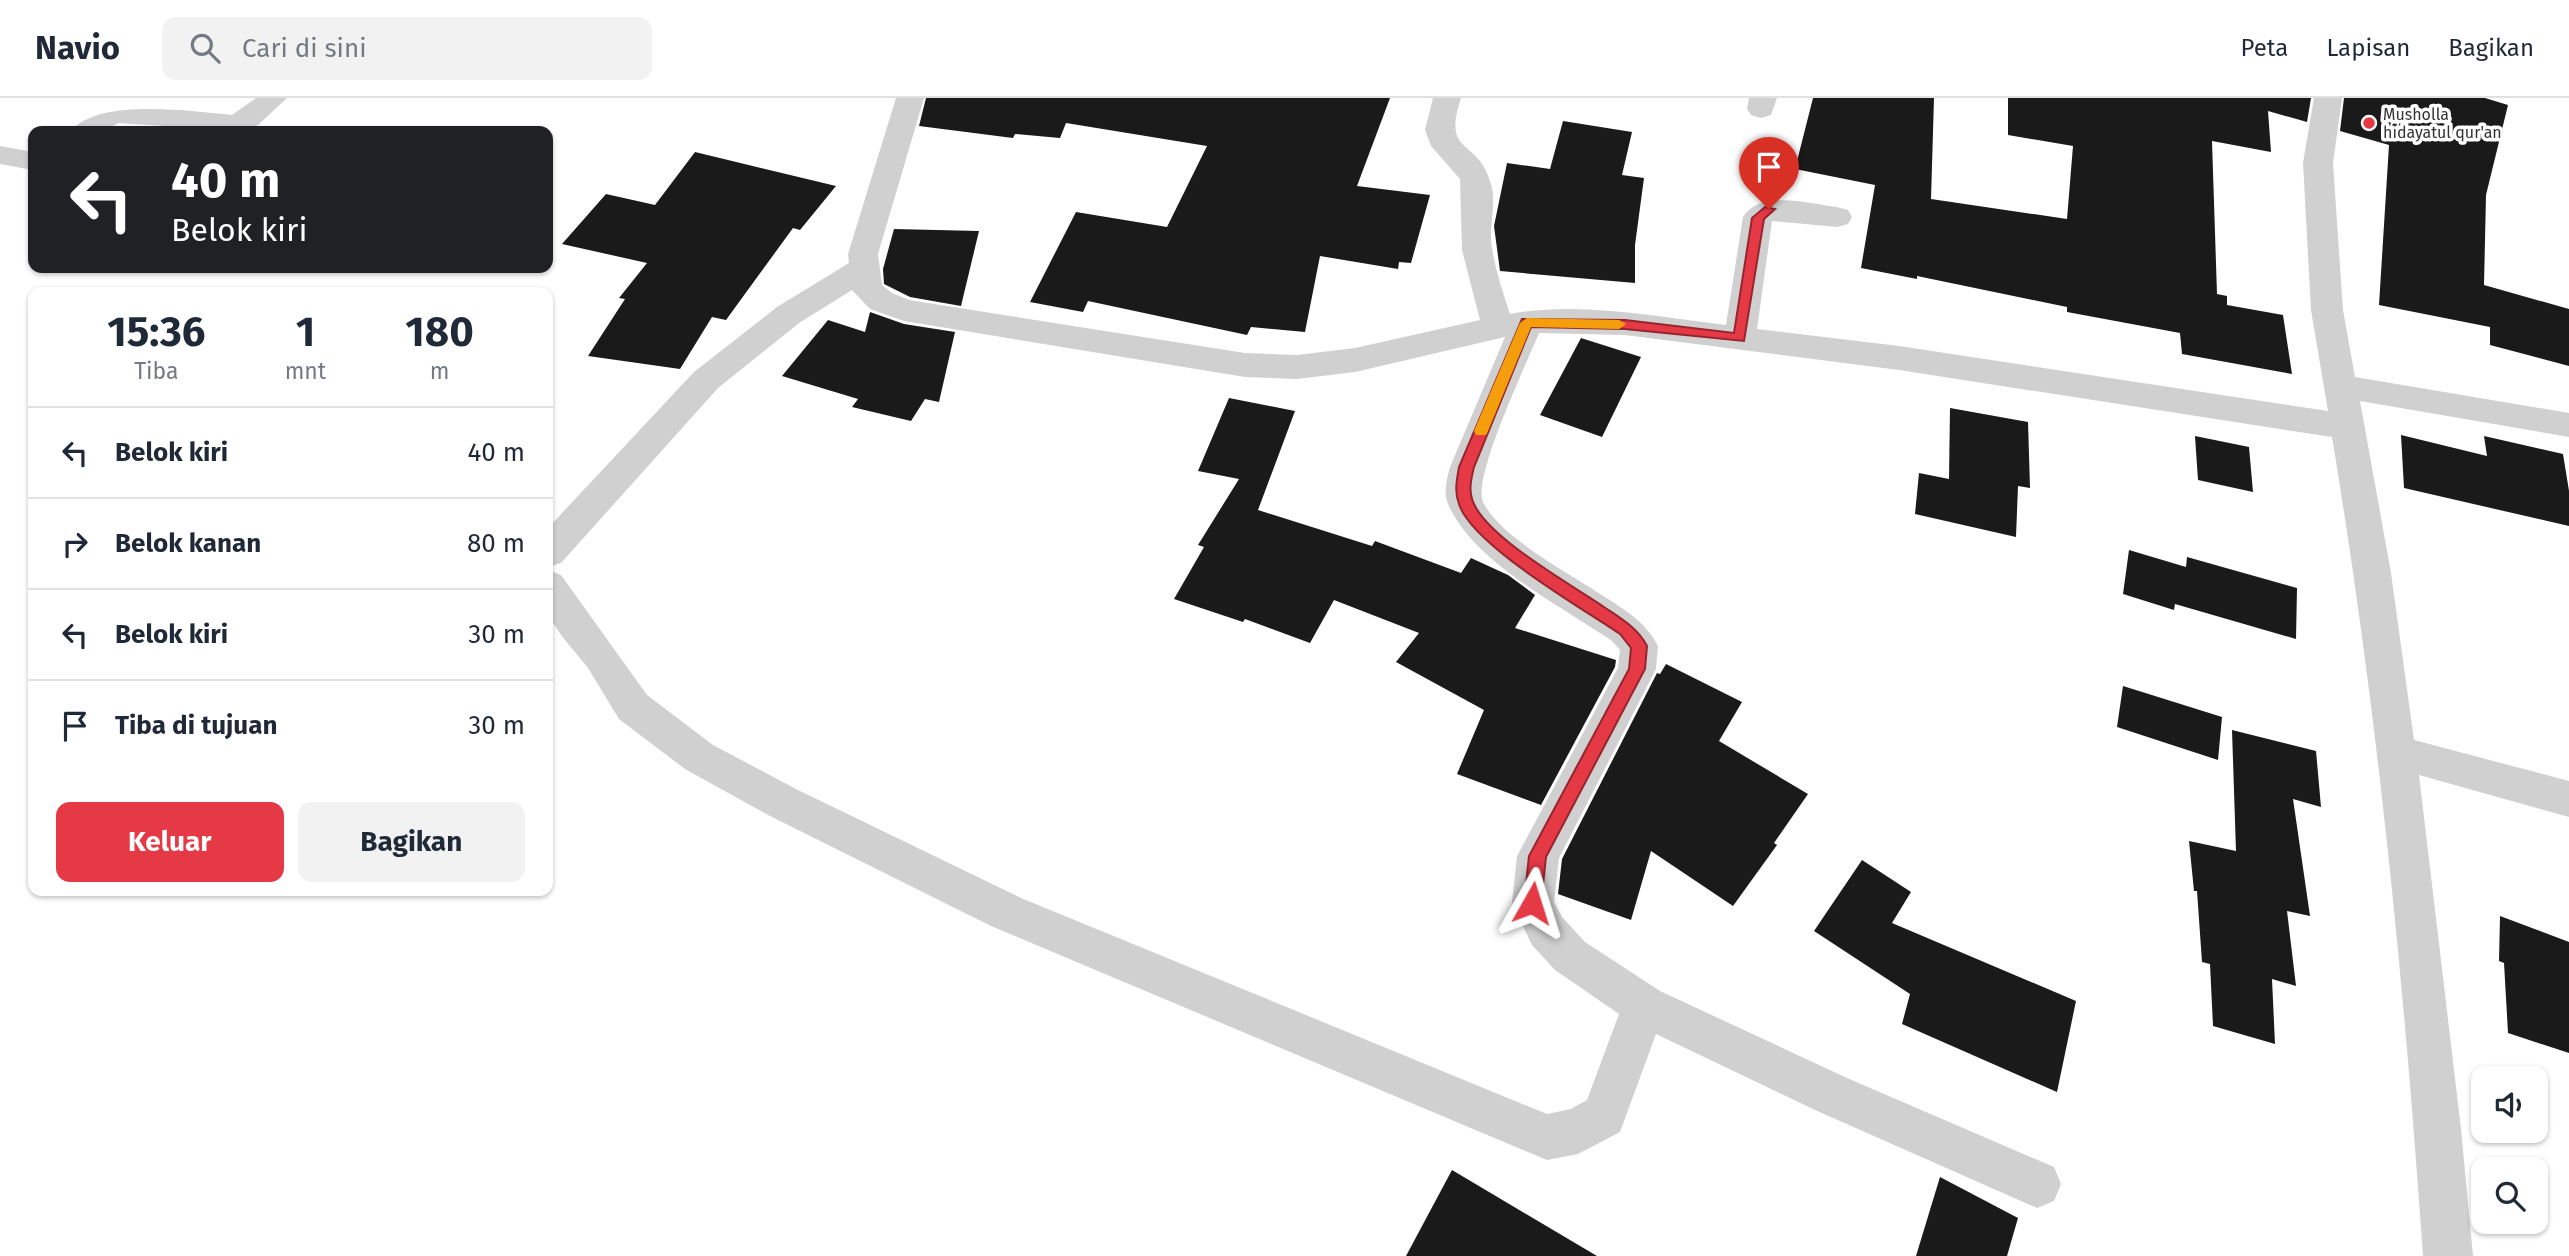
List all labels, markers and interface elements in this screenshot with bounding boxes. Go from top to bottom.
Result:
search box [162,17,652,80]
text: Navio [35,28,120,68]
icon: search [186,29,224,67]
text: Cari di sini [242,33,367,64]
text: Peta [2241,34,2288,62]
text: Lapisan [2326,34,2410,62]
text: Bagikan [2448,34,2534,62]
place label: Musholla hidayatul qur'an [2383,105,2502,142]
marker: Musholla hidayatul qur'an [2361,115,2377,131]
pin [1739,137,1799,209]
icon: arrive [1750,148,1788,186]
text: 40 m [171,151,280,210]
icon: left [56,154,147,245]
text: Belok kiri [171,211,307,249]
text: 15:36 [107,307,205,357]
text: 1 [296,307,315,357]
text: 180 [405,307,474,357]
text: Tiba [134,357,178,385]
text: mnt [285,357,326,385]
text: m [430,357,449,385]
icon: left [56,434,94,472]
text: Belok kiri [115,437,228,468]
text: 40 m [467,437,525,468]
icon: right [56,525,94,563]
text: Belok kanan [115,528,261,559]
text: 80 m [467,528,525,559]
icon: left [56,616,94,654]
text: Belok kiri [115,619,228,650]
text: 30 m [468,619,525,650]
icon: arrive [56,707,94,745]
text: Tiba di tujuan [115,710,277,741]
text: 30 m [468,710,525,741]
button: Keluar [56,802,284,882]
button: Bagikan [298,802,525,882]
position arrow [1495,866,1569,940]
map controls [2471,1066,2548,1234]
button: sound [2471,1066,2548,1143]
button: search [2471,1157,2548,1234]

